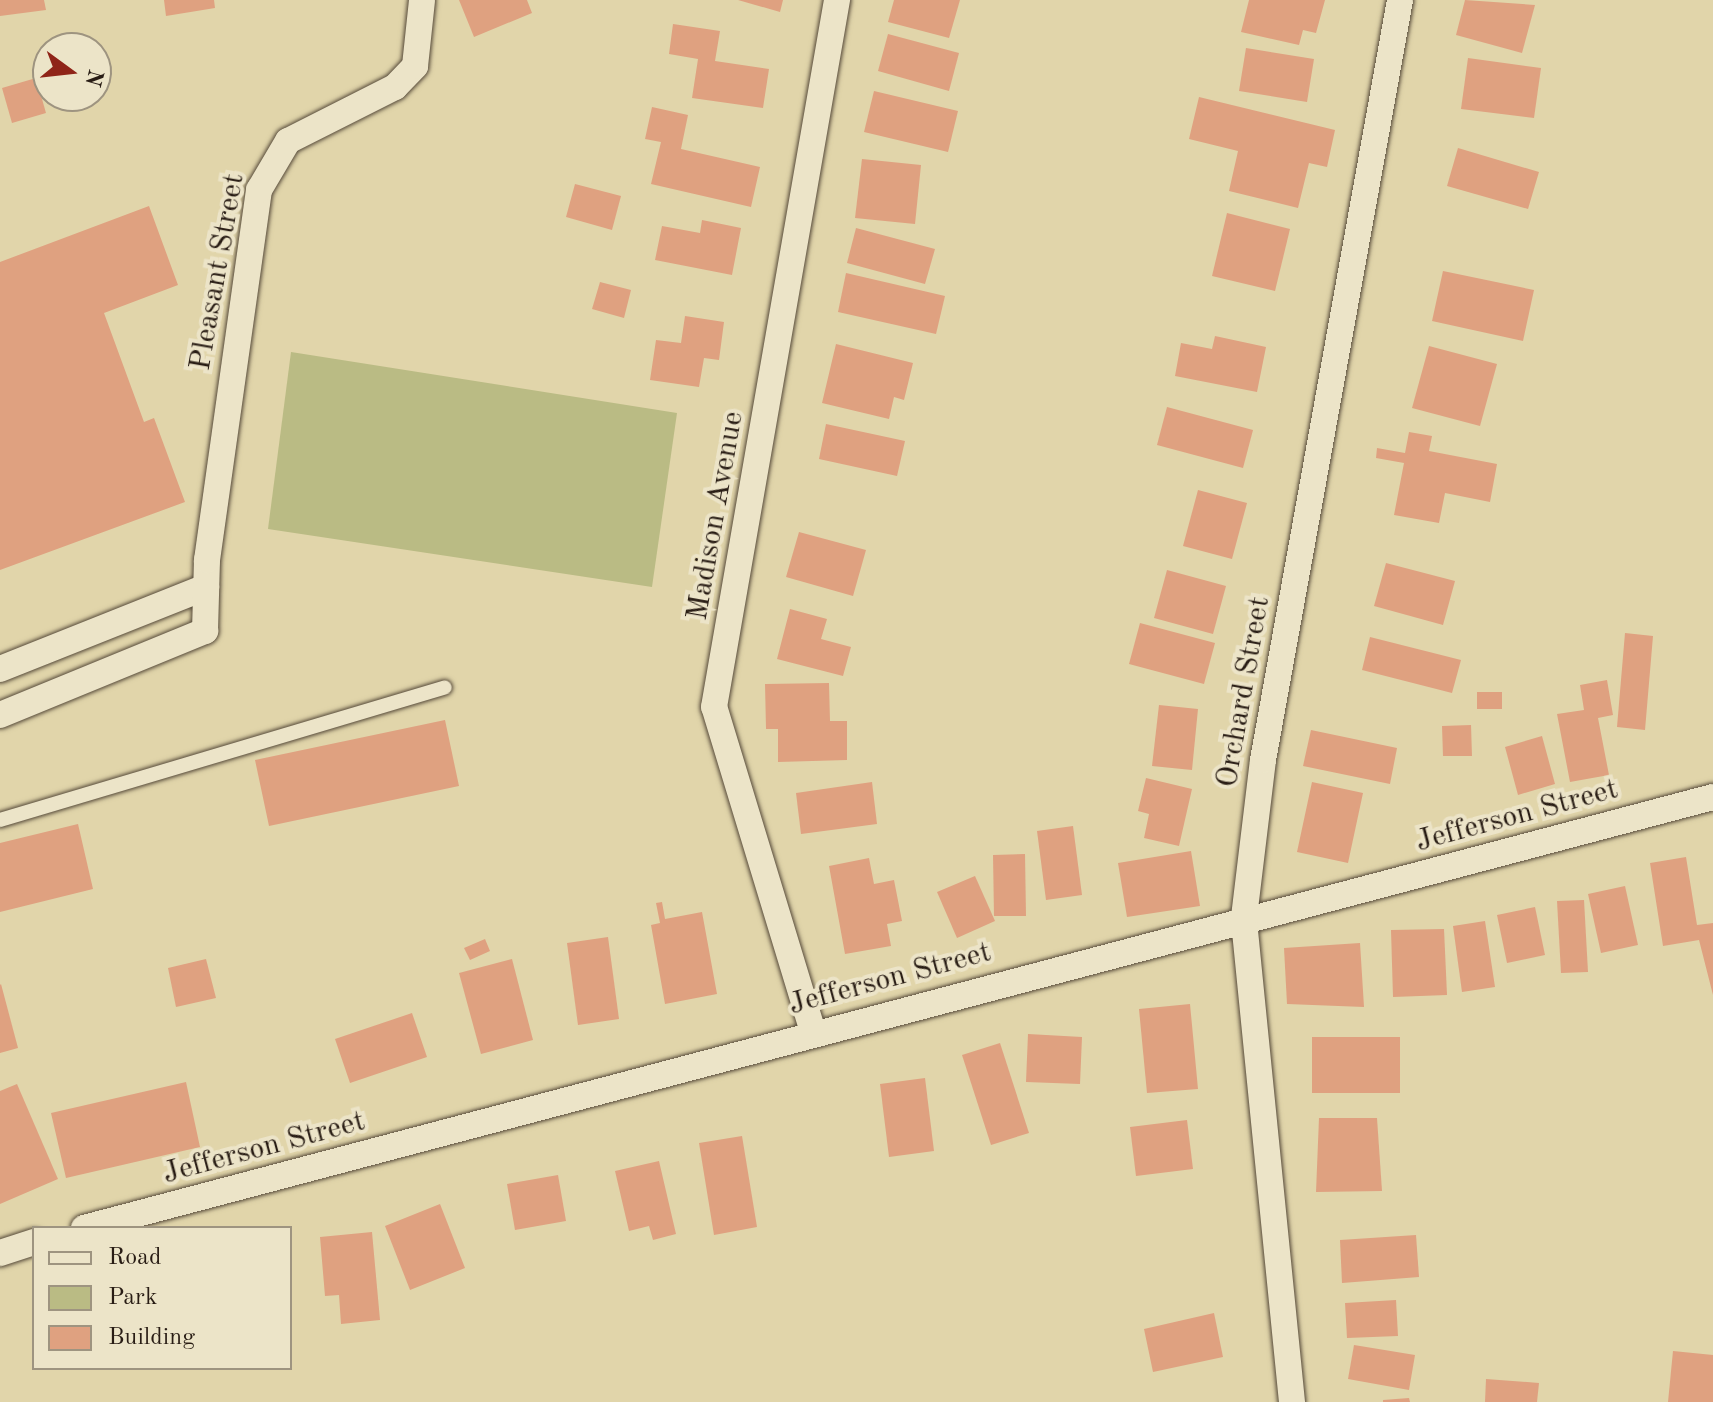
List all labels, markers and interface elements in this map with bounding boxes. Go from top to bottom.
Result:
north arrow [32,32,112,112]
text: N [80,67,106,89]
street label: Pleasant Street [183,171,253,373]
street label: Madison Avenue [680,409,752,623]
street label: Orchard Street [1209,594,1279,790]
street label: Jefferson Street [1412,772,1622,860]
street label: Jefferson Street [785,935,995,1023]
street label: Jefferson Street [159,1104,369,1192]
legend [32,1226,292,1370]
text: Road [108,1246,161,1270]
text: Park [108,1286,157,1310]
text: Building [108,1326,195,1350]

